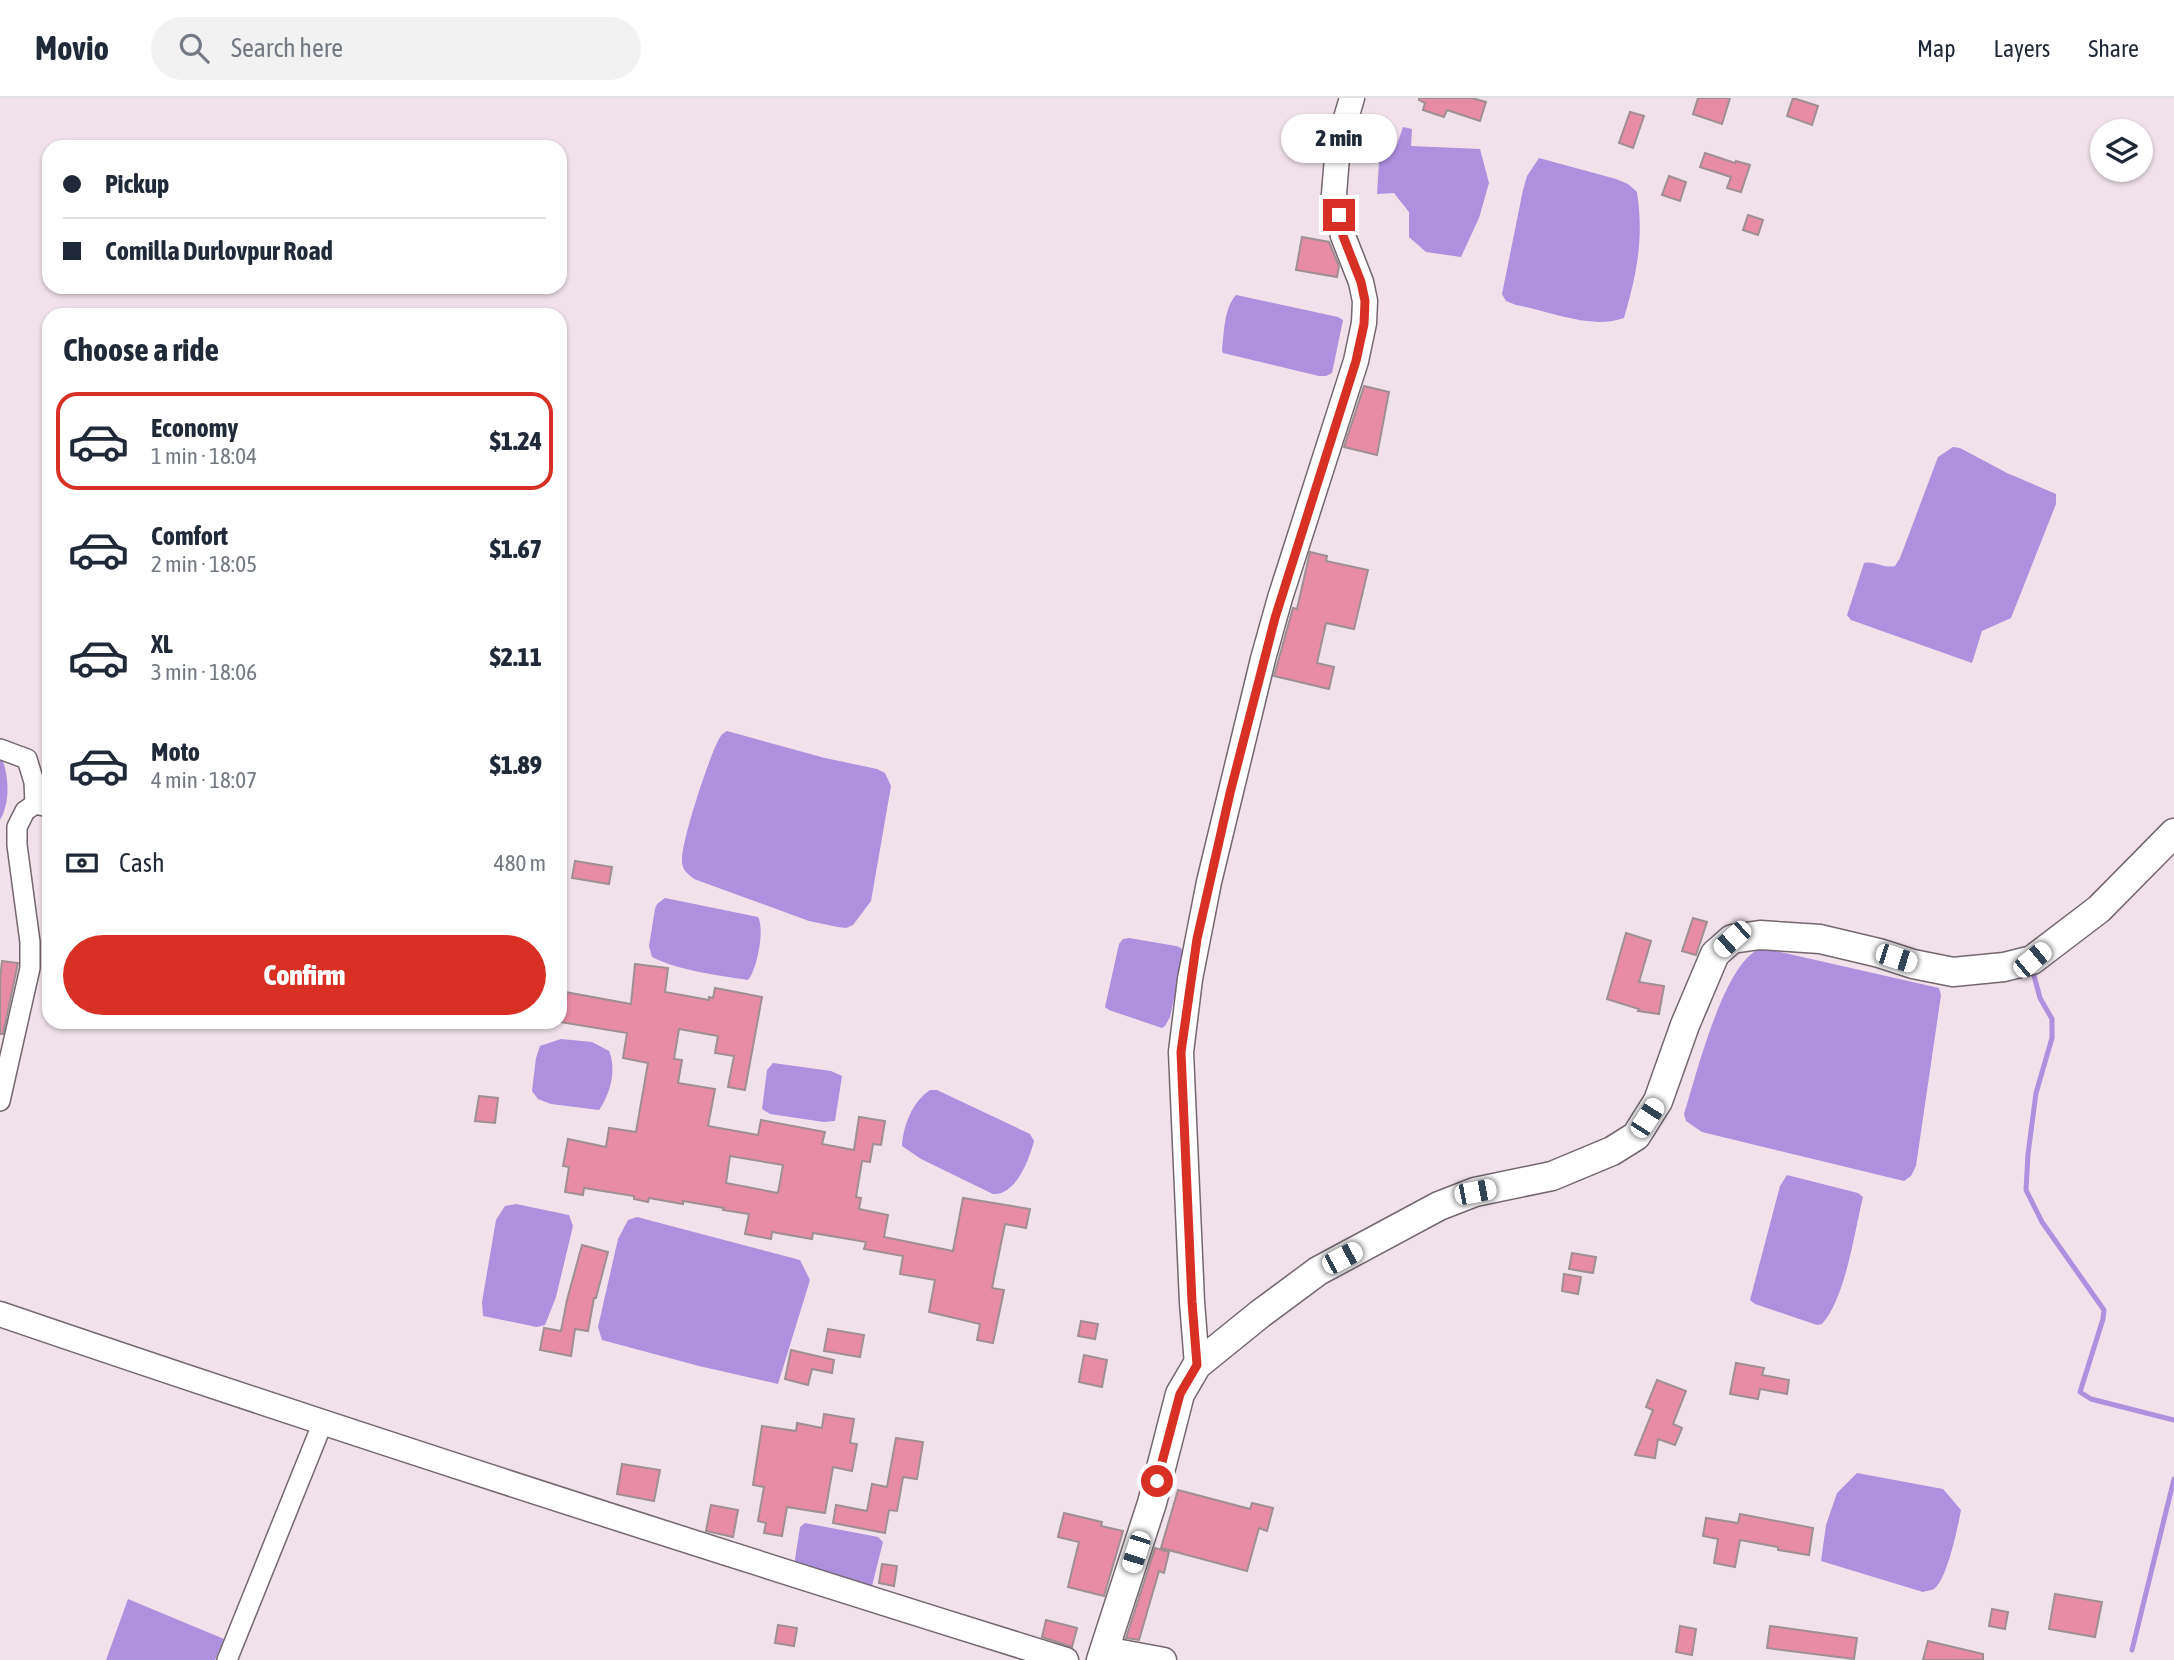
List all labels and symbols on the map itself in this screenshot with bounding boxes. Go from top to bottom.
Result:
callout: 2 min [1281,114,1397,162]
route end [1323,199,1355,231]
car [1710,917,1755,961]
car [2010,938,2055,982]
car [1873,942,1920,974]
car [1627,1095,1668,1141]
car [1453,1178,1498,1206]
car [1319,1239,1366,1277]
route start [1141,1465,1173,1497]
car [1120,1529,1153,1575]

